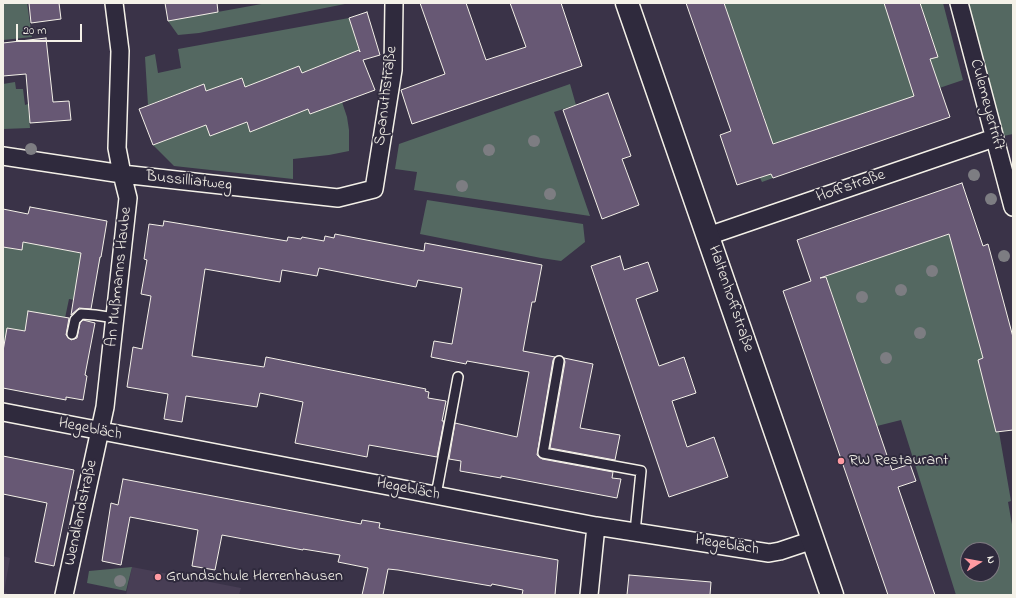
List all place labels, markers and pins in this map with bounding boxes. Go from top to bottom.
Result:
place label: RW Restaurant [849,451,948,471]
marker: RW Restaurant [836,456,846,466]
place label: Grundschule Herrenhausen [166,567,343,587]
marker: Grundschule Herrenhausen [153,572,163,582]

